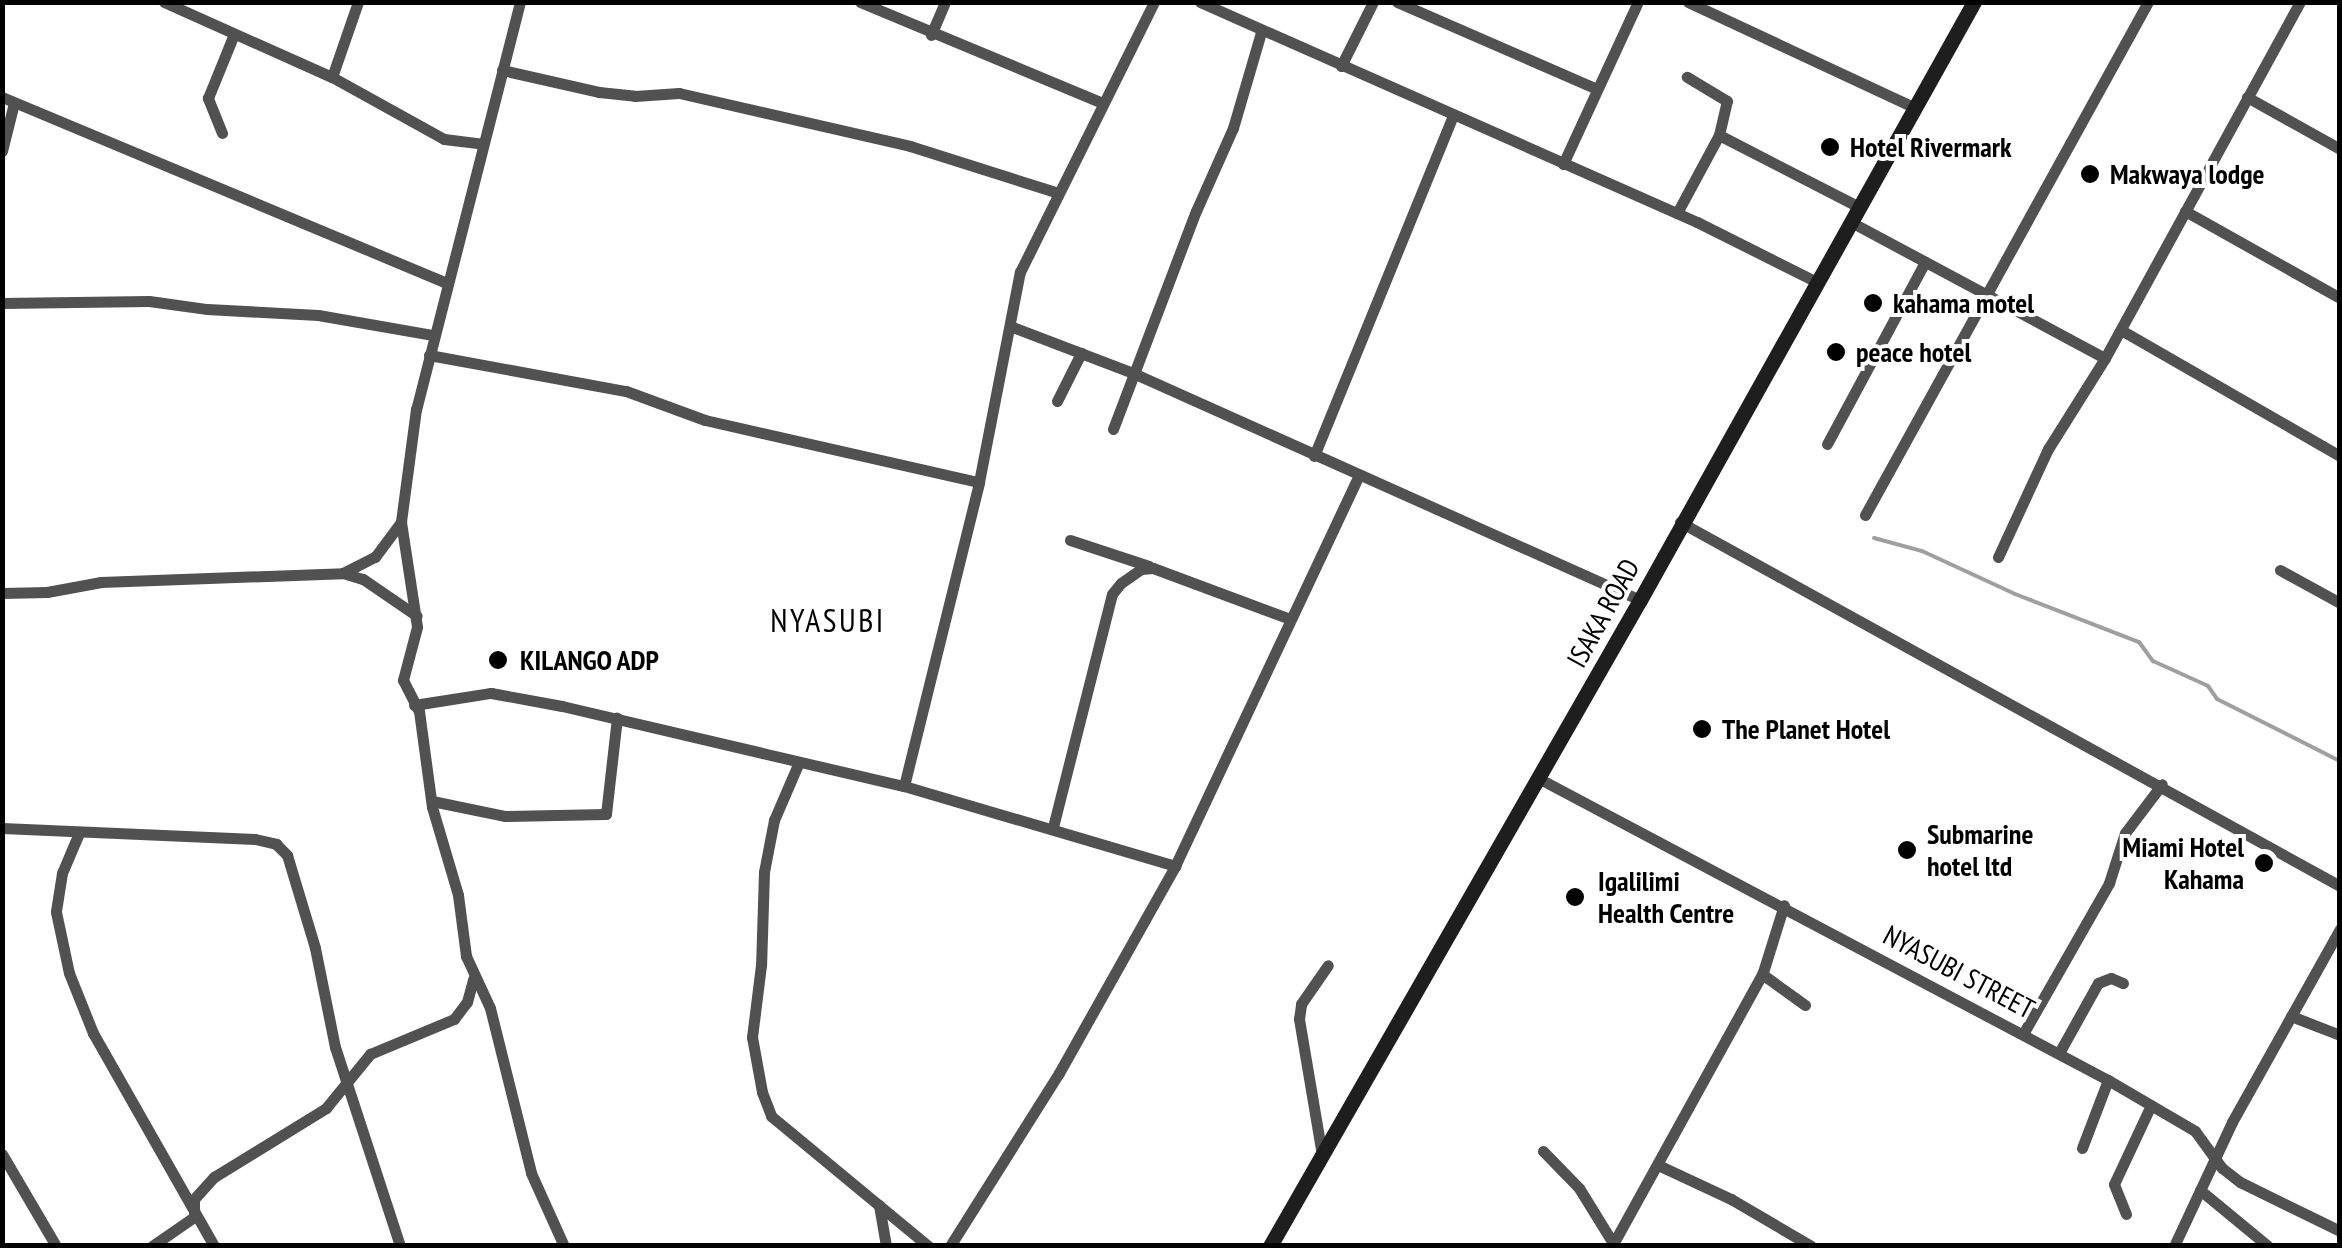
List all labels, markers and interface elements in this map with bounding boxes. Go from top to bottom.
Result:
place label: Hotel Rivermark [1850,130,2012,164]
marker: Hotel Rivermark [1819,136,1841,158]
place label: Makwaya lodge [2110,157,2265,191]
marker: Makwaya lodge [2079,163,2101,185]
place label: kahama motel [1893,286,2034,320]
marker: kahama motel [1862,292,1884,314]
place label: peace hotel [1856,335,1971,369]
marker: peace hotel [1825,341,1847,363]
street label: ISAKA ROAD [1559,553,1647,673]
district label: NYASUBI [770,601,886,639]
place label: KILANGO ADP [520,643,660,677]
marker: KILANGO ADP [485,647,511,673]
place label: The Planet Hotel [1722,712,1890,746]
marker: The Planet Hotel [1691,718,1713,740]
place label: Submarine hotel ltd [1927,817,2033,883]
place label: Miami Hotel Kahama [2123,830,2244,896]
marker: Submarine hotel ltd [1896,839,1918,861]
marker: Miami Hotel Kahama [2253,852,2275,874]
place label: Igalilimi Health Centre [1598,864,1735,930]
marker: Igalilimi Health Centre [1562,884,1588,910]
street label: NYASUBI STREET [1878,918,2040,1026]

